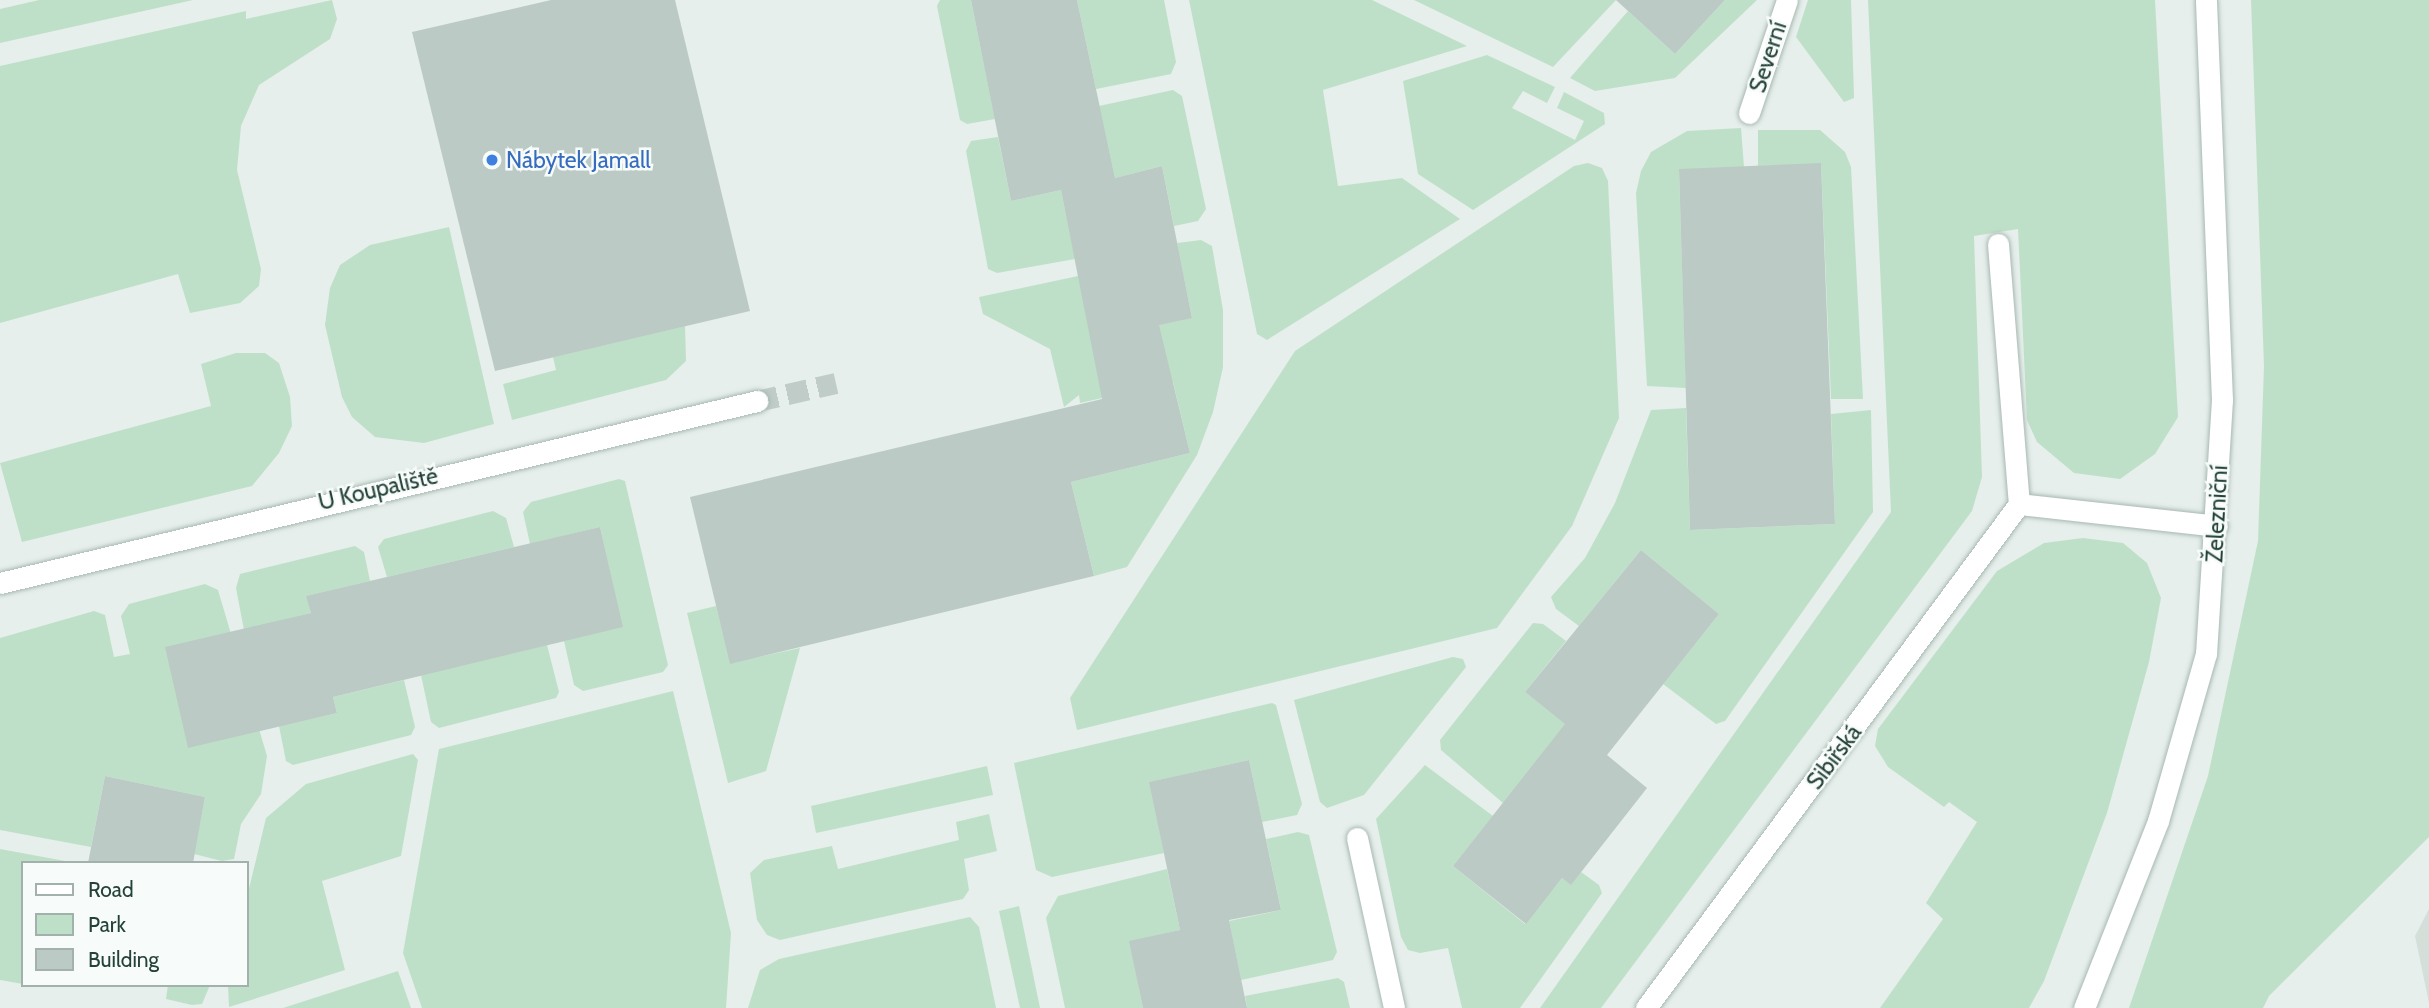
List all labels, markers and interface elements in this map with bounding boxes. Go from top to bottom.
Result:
street label: Severní [1744,18,1792,96]
place label: Nábytek Jamall [506,146,651,174]
marker: Nábytek Jamall [484,152,500,168]
street label: U Koupaliště [315,462,441,516]
street label: Železniční [2201,465,2233,563]
street label: Sibiřská [1801,719,1867,795]
legend [21,861,248,987]
text: Road [88,877,134,902]
text: Park [88,912,126,937]
text: Building [88,947,159,972]

